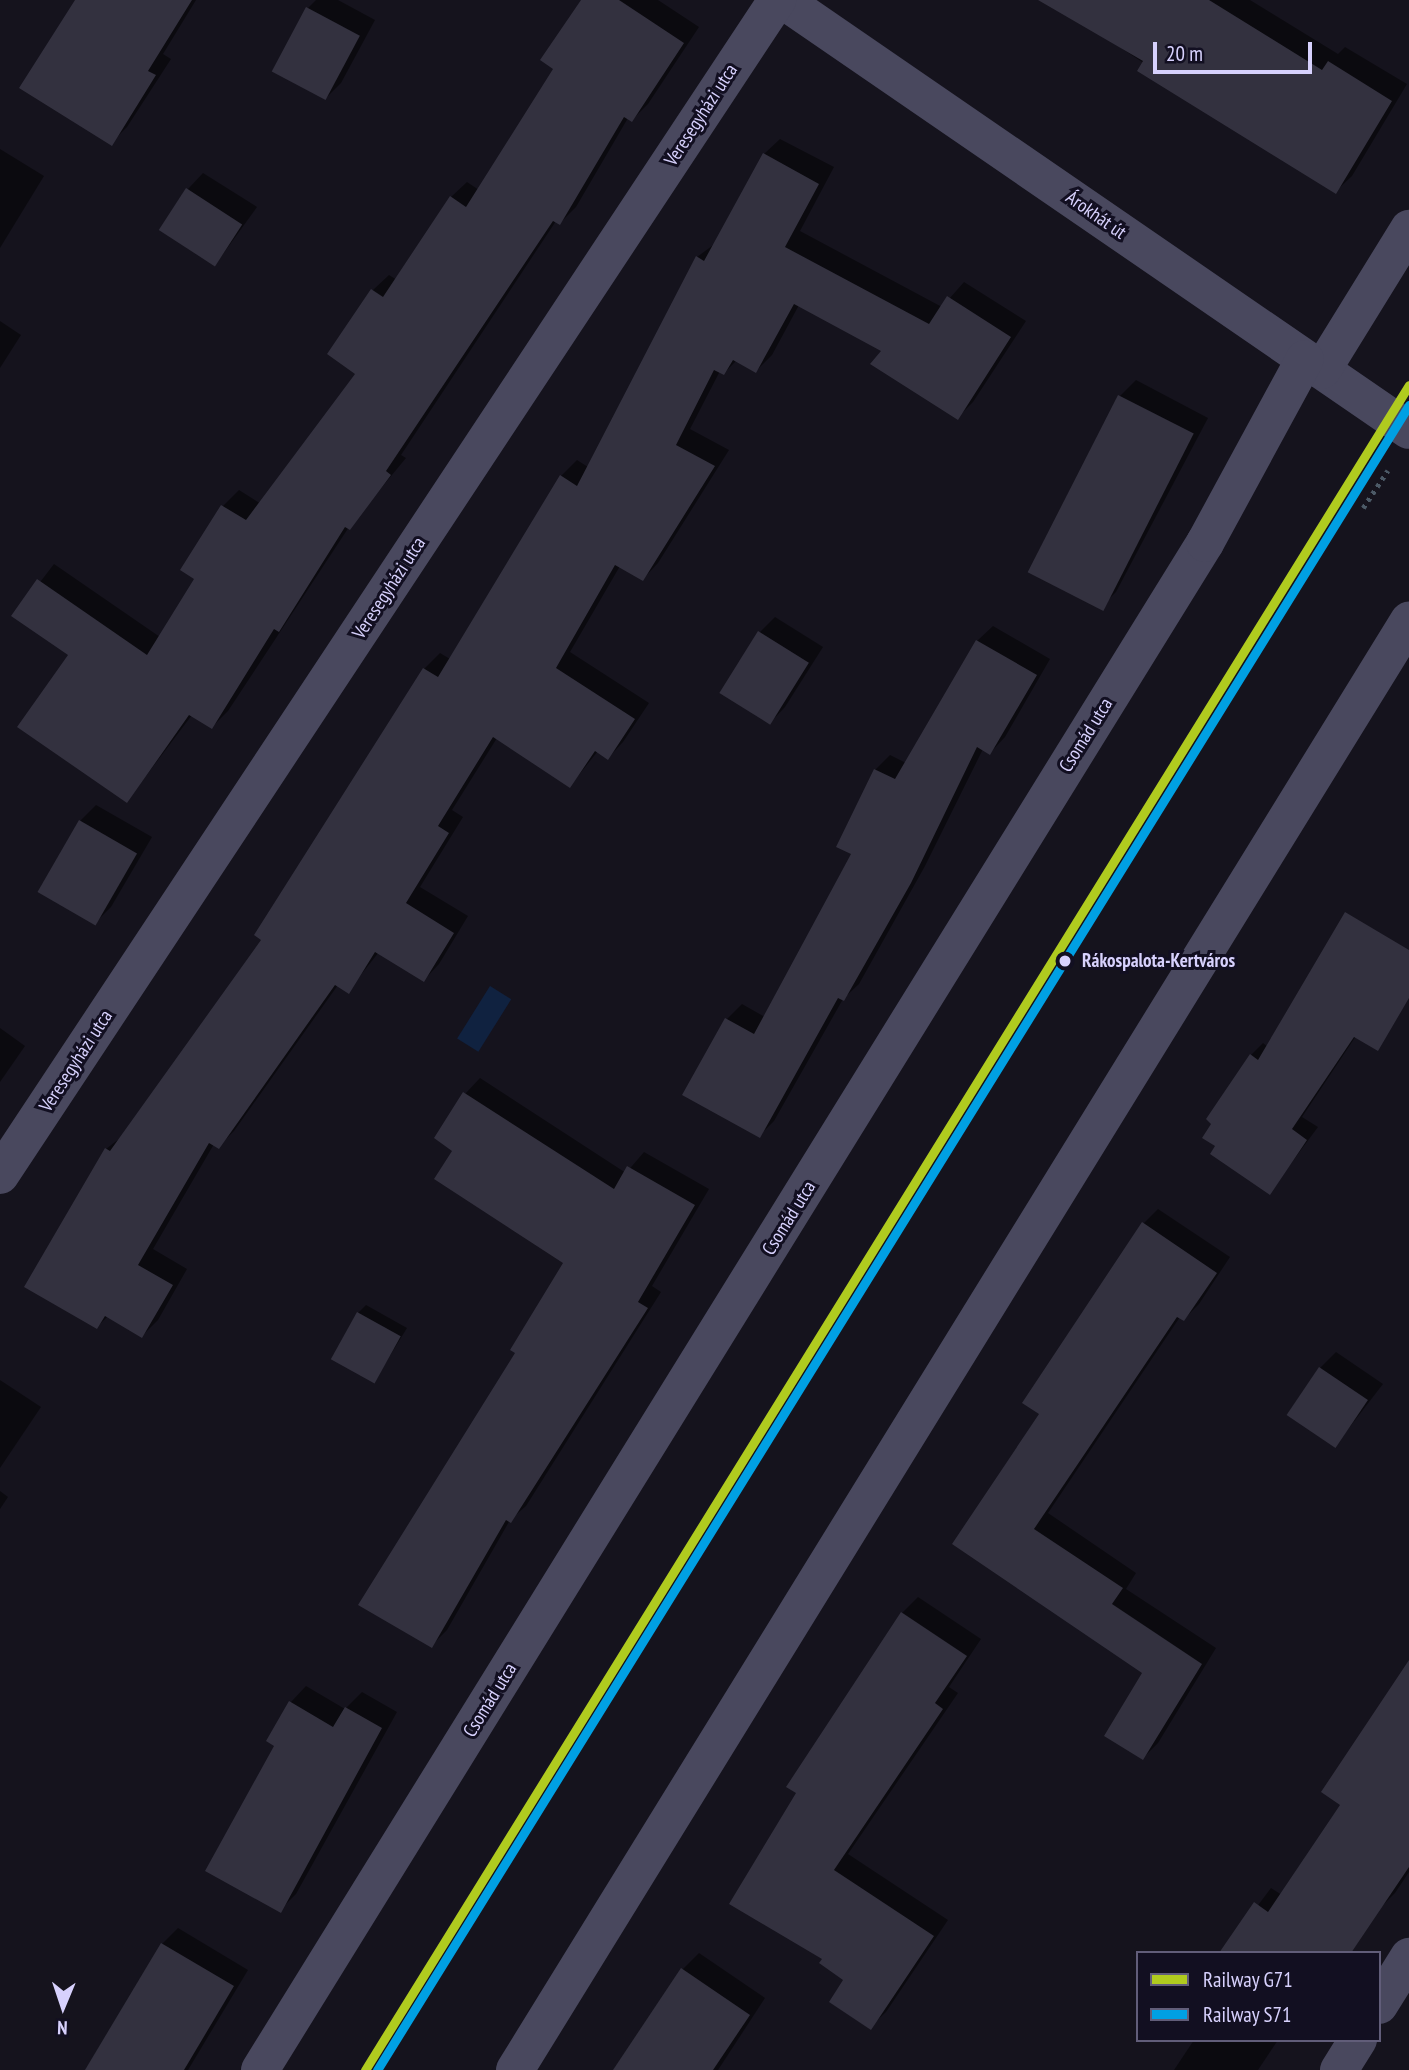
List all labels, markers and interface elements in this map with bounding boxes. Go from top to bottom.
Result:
scale bar [1157,28,1316,72]
text: 20 m [1166,40,1203,67]
street label: Veresegyházi utca [660,60,742,170]
street label: Árokhát út [1061,186,1131,244]
street label: Veresegyházi utca [348,533,430,643]
street label: Csomád utca [1054,694,1118,776]
marker: Rákospalota-Kertváros [1054,950,1076,972]
place label: Rákospalota-Kertváros [1082,950,1235,972]
street label: Veresegyházi utca [35,1006,117,1116]
street label: Csomád utca [757,1177,821,1259]
street label: Csomád utca [458,1659,522,1741]
legend [1136,1951,1381,2042]
text: Railway G71 [1203,1966,1293,1993]
north arrow [28,1972,98,2042]
text: Railway S71 [1203,2001,1291,2028]
text: N [57,2016,68,2040]

